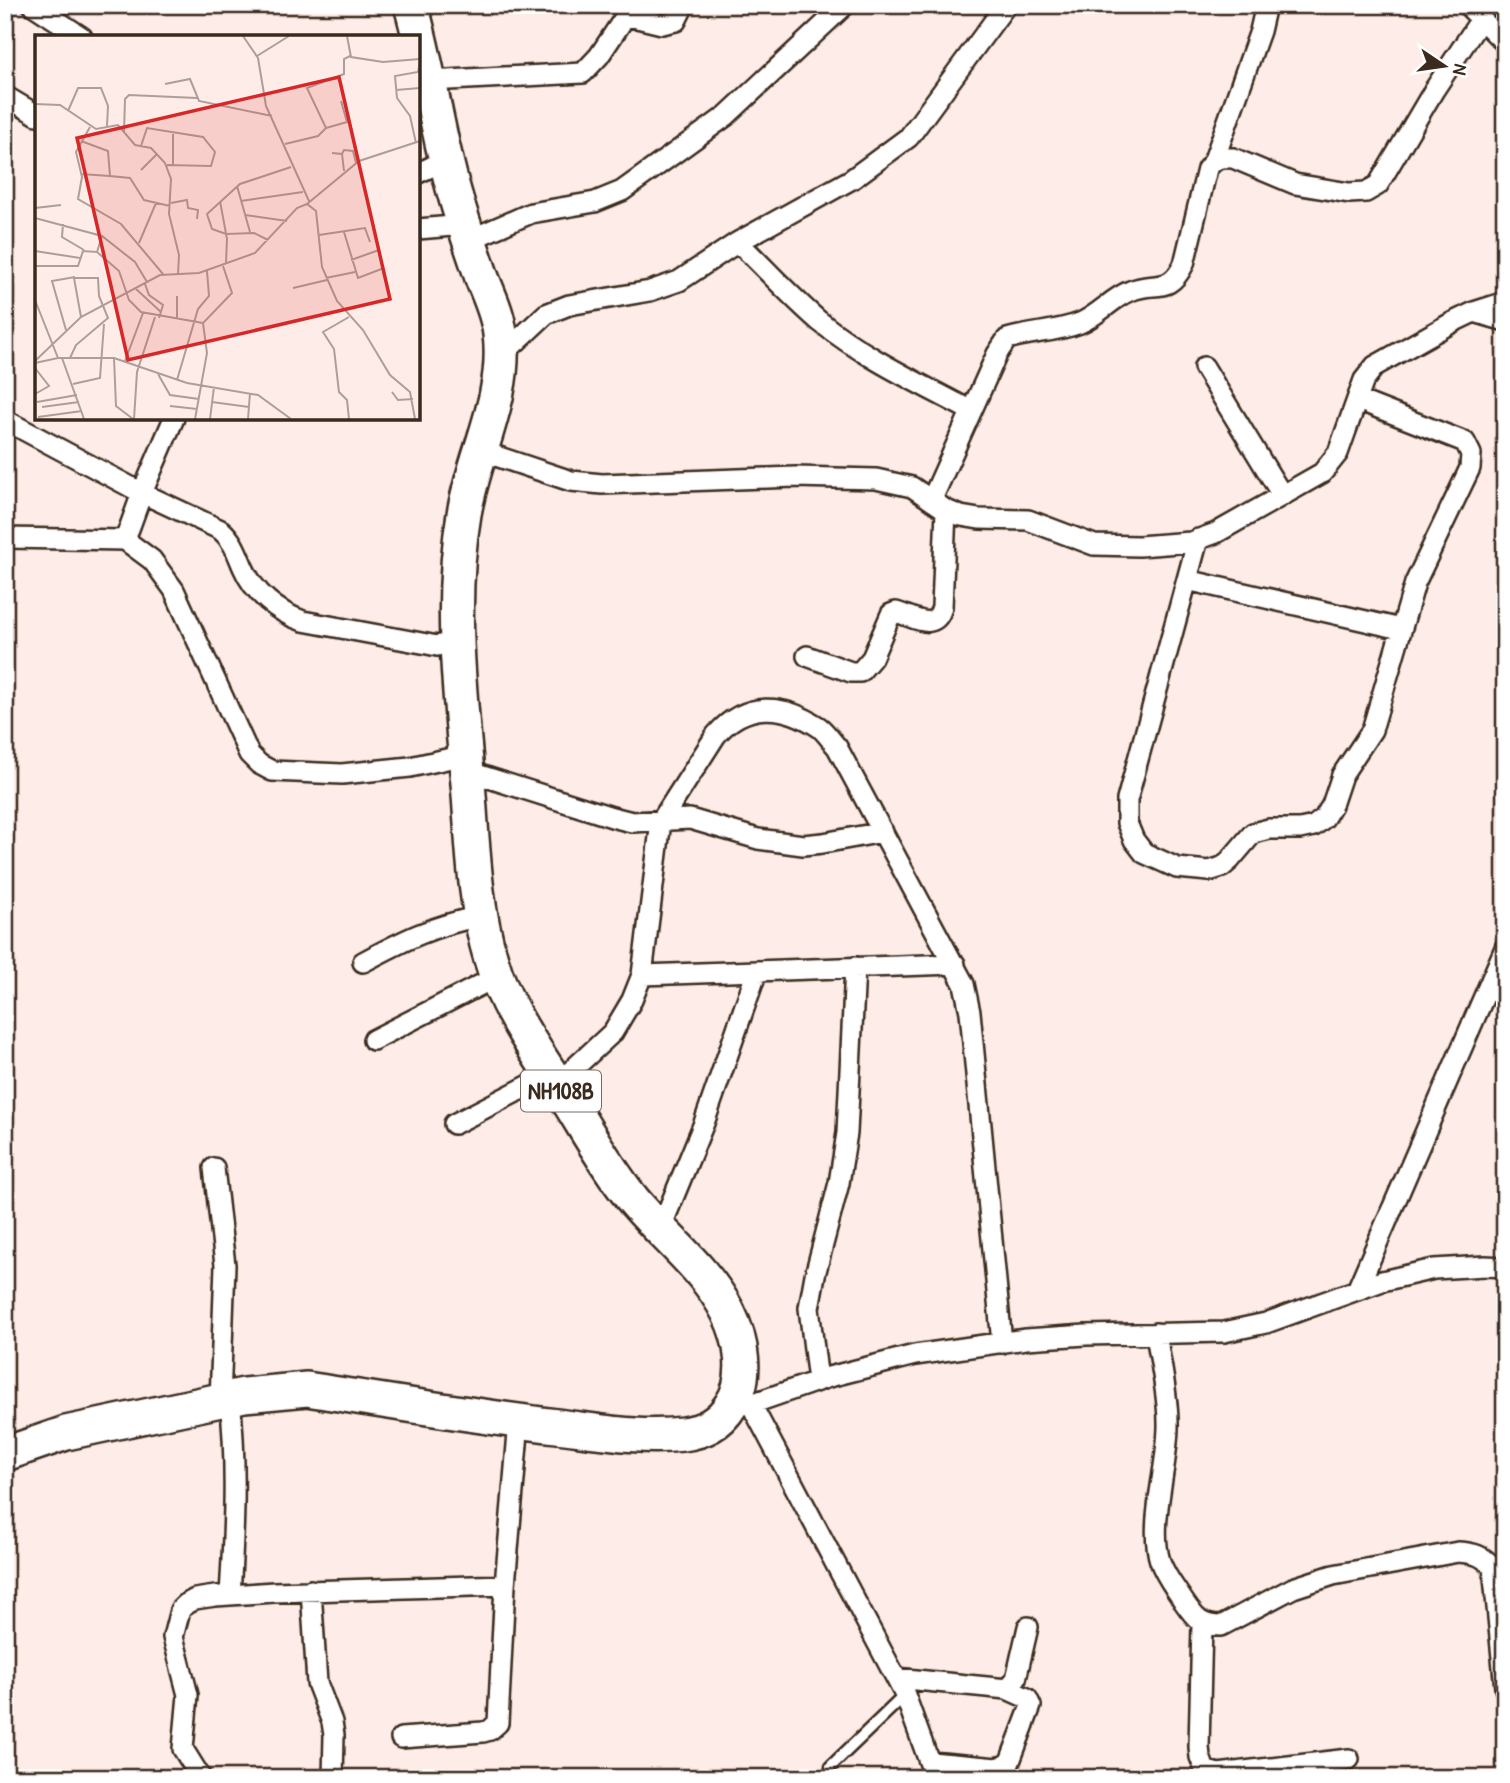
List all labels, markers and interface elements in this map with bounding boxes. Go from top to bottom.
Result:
north arrow [1408,32,1478,102]
inset map [35,35,420,420]
text: N [1447,62,1474,78]
road number: NH108B [521,1070,601,1112]

